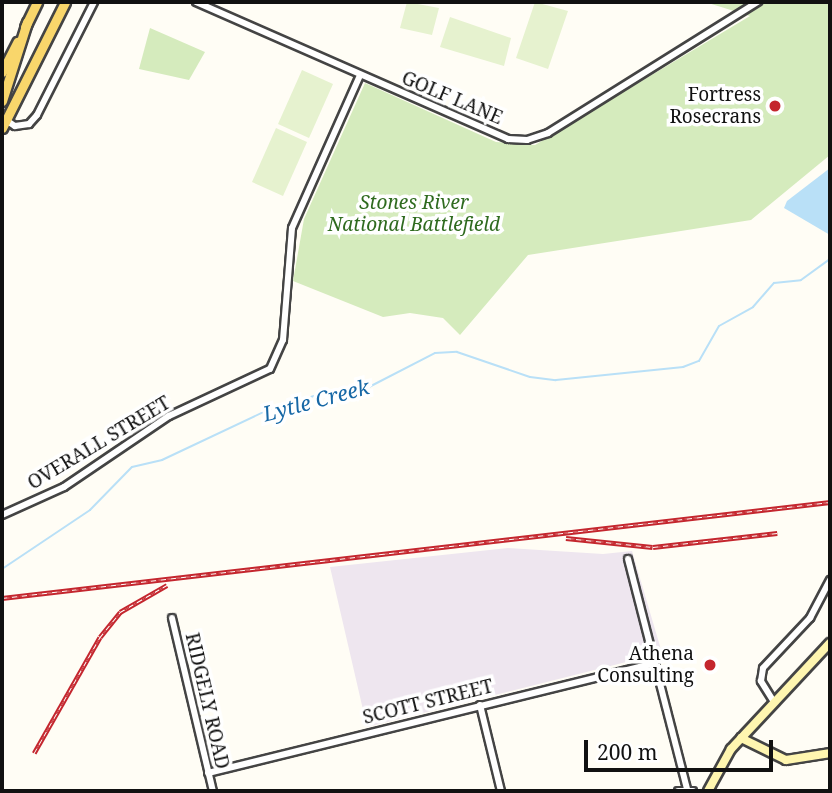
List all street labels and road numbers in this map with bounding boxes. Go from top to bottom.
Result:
street label: GOLF LANE [398,67,506,129]
street label: OVERALL STREET [24,391,174,495]
street label: RIDGELY ROAD [180,631,234,771]
street label: SCOTT STREET [361,675,495,729]

